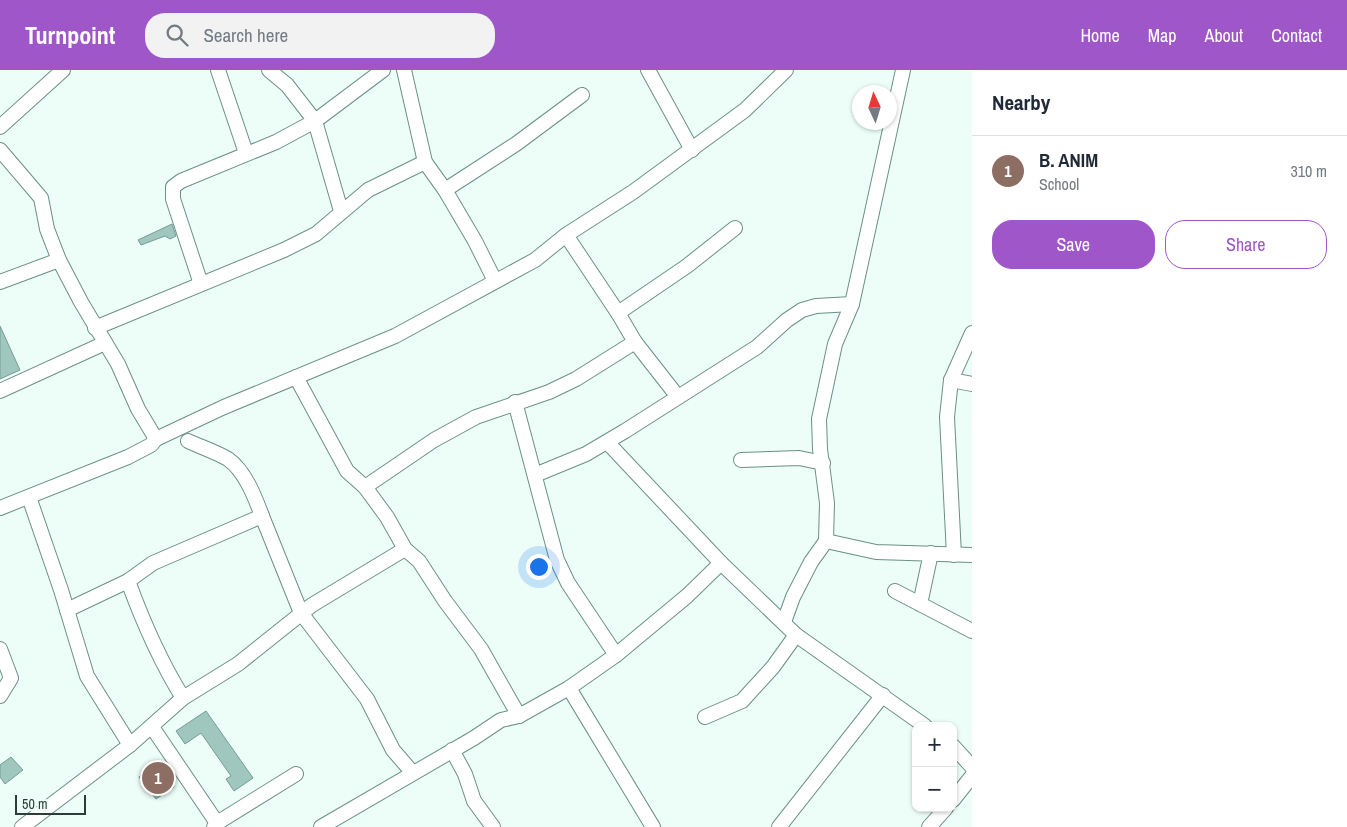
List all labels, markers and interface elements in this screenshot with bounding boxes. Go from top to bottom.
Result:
search box [145,13,495,58]
text: Turnpoint [25,19,115,51]
icon: search [163,21,191,49]
text: Search here [203,22,288,48]
text: Home [1080,23,1120,48]
text: Map [1148,23,1177,48]
text: About [1205,23,1243,48]
text: Contact [1271,23,1322,48]
north arrow [852,85,897,130]
text: Nearby [992,88,1050,117]
text: B. ANIM [1039,147,1098,173]
text: 1 [1004,160,1012,182]
text: 310 m [1291,160,1327,182]
text: School [1039,173,1079,195]
button: Save [992,220,1155,269]
button: Share [1165,220,1327,269]
your location [526,554,552,580]
map controls [912,722,957,812]
button: + [912,722,957,767]
pin: 1 [142,759,174,797]
button: − [912,767,957,812]
scale bar [15,792,86,815]
text: 50 m [22,795,48,813]

